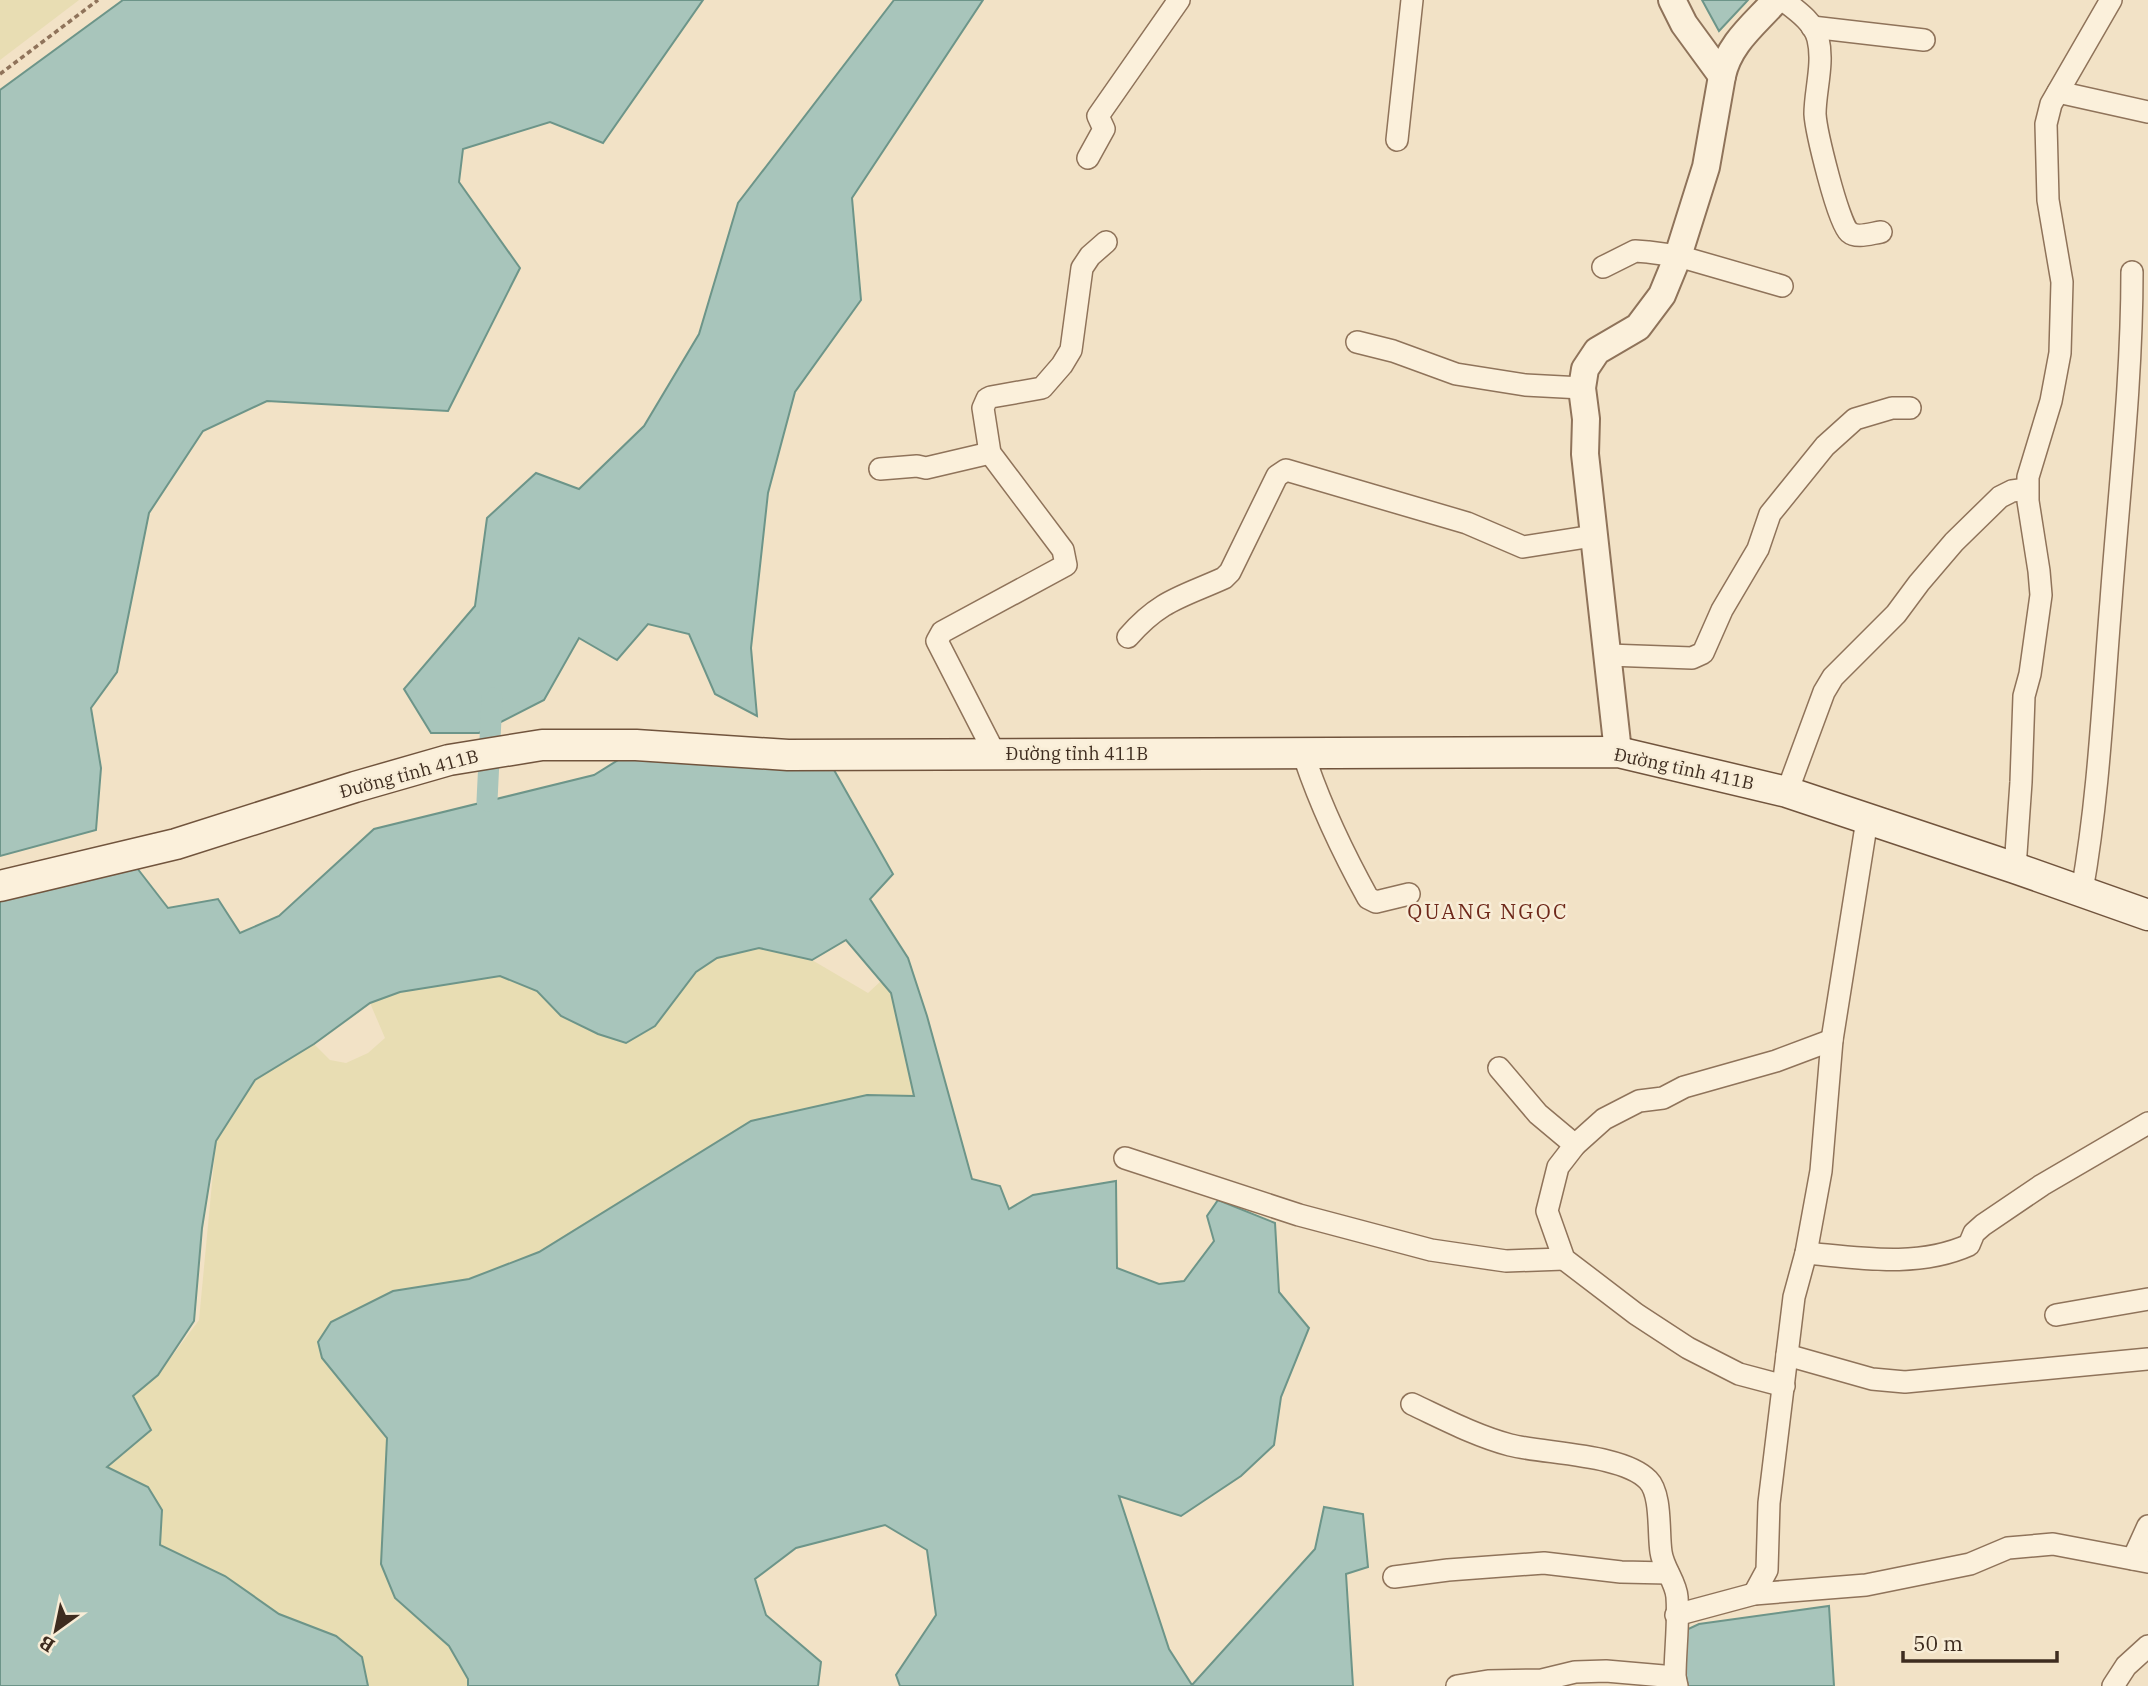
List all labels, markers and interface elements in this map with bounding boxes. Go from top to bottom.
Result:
street label: Đường tỉnh 411B [1006,742,1148,765]
street label: Đường tỉnh 411B [1612,742,1756,795]
street label: Đường tỉnh 411B [337,744,481,803]
district label: QUANG NGỌC [1407,897,1569,925]
north arrow [21,1595,91,1665]
scale bar [1903,1620,2057,1664]
text: 50 m [1913,1629,1963,1657]
text: B [35,1631,59,1658]

